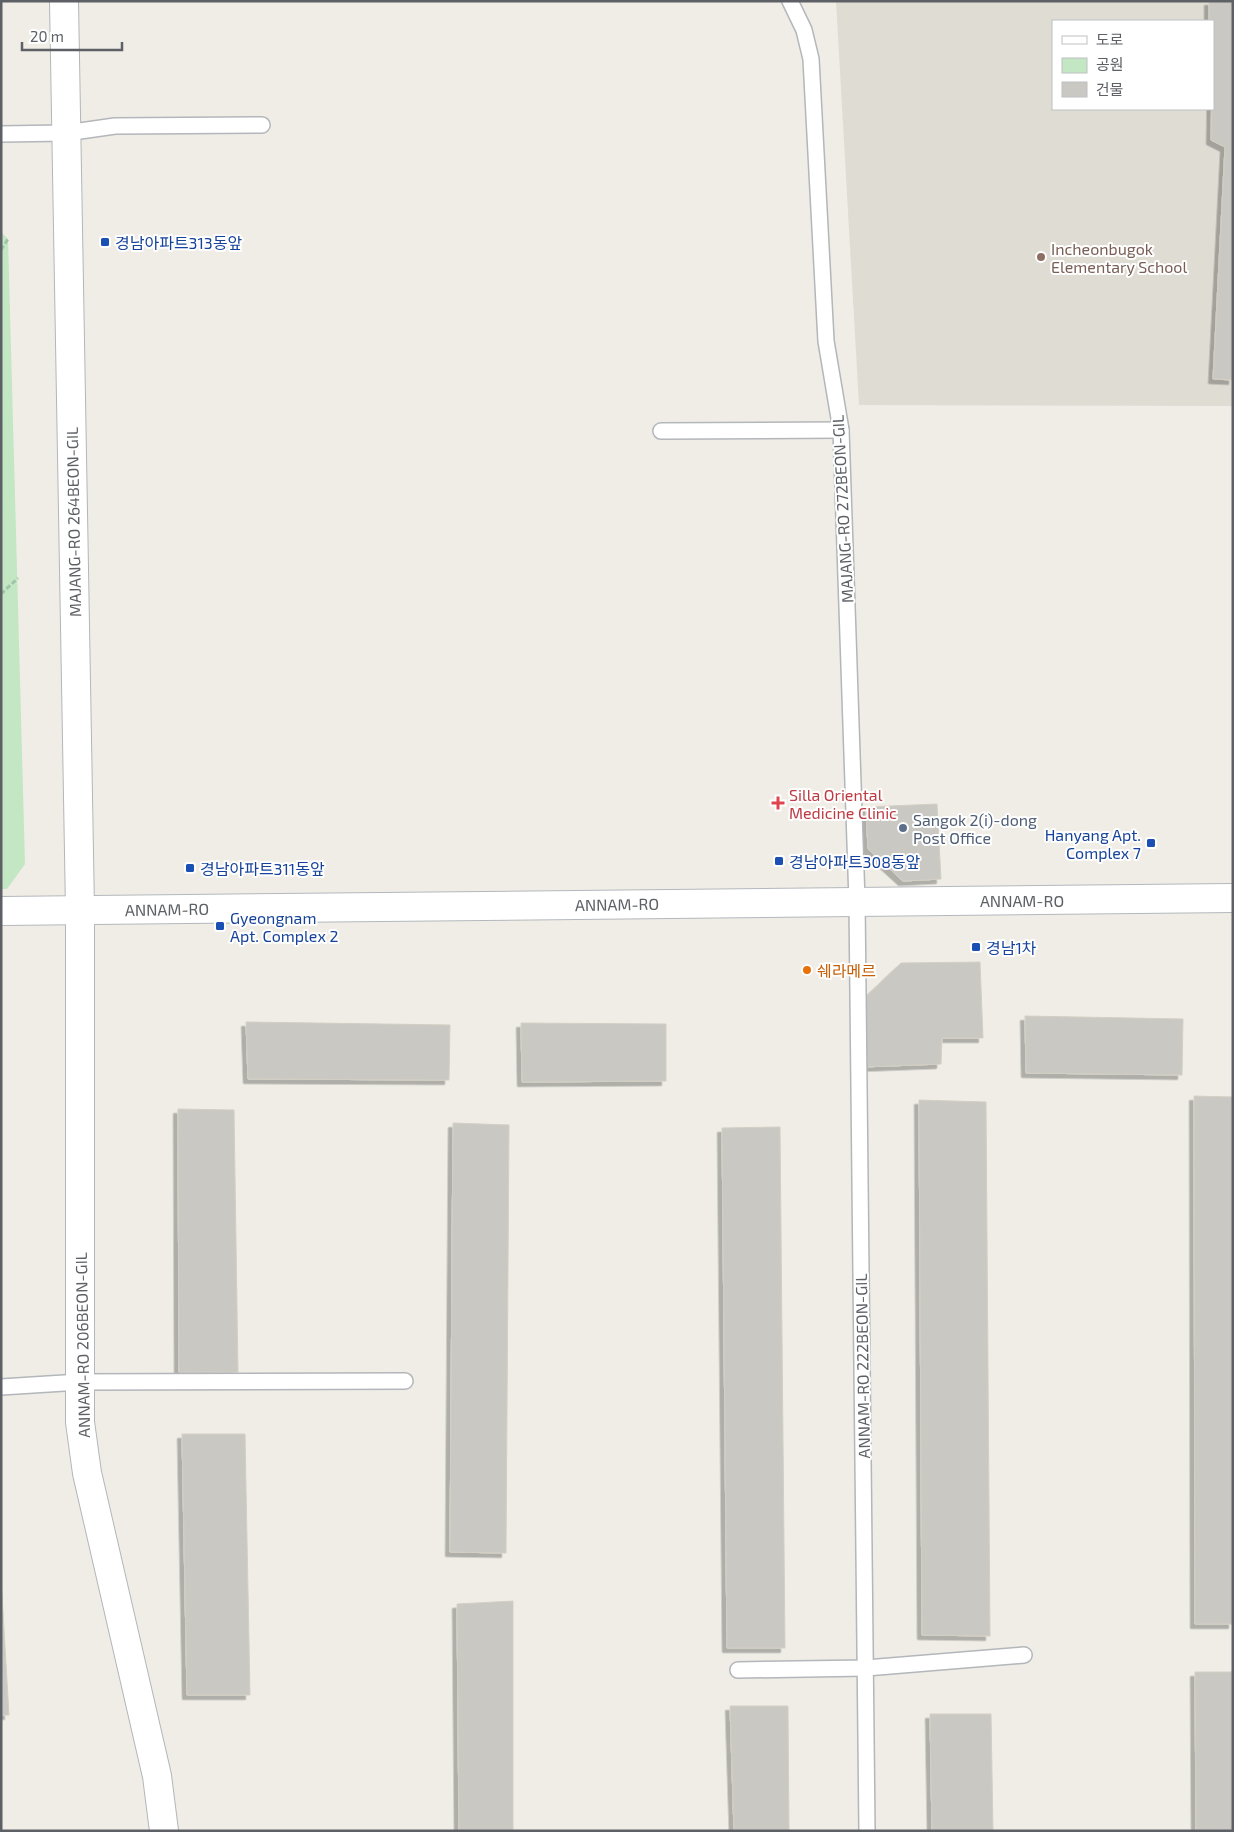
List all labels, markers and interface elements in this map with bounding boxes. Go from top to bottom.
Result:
scale bar [22,20,122,52]
legend [1052,20,1214,110]
text: 20 m [30,27,64,45]
text: 도로 [1096,30,1124,48]
text: 공원 [1096,55,1124,73]
text: 건물 [1096,80,1124,98]
place label: 경남아파트313동앞 [115,233,242,252]
marker: 경남아파트313동앞 [99,236,111,248]
place label: Incheonbugok Elementary School [1051,239,1187,276]
marker: Incheonbugok Elementary School [1035,251,1047,263]
street label: MAJANG-RO 272BEON-GIL [828,414,856,604]
street label: MAJANG-RO 264BEON-GIL [62,427,84,617]
place label: Silla Oriental Medicine Clinic [789,785,897,822]
marker: Silla Oriental Medicine Clinic [771,796,785,810]
place label: Sangok 2(i)-dong Post Office [913,810,1037,847]
marker: Sangok 2(i)-dong Post Office [897,822,909,834]
place label: Hanyang Apt. Complex 7 [1045,825,1141,862]
marker: Hanyang Apt. Complex 7 [1145,837,1157,849]
place label: 경남아파트308동앞 [789,852,921,871]
marker: 경남아파트308동앞 [773,855,785,867]
place label: 경남아파트311동앞 [200,859,325,878]
marker: 경남아파트311동앞 [184,862,196,874]
street label: ANNAM-RO [980,891,1064,910]
street label: ANNAM-RO [575,894,659,914]
street label: ANNAM-RO [125,899,209,919]
place label: Gyeongnam Apt. Complex 2 [230,908,338,945]
marker: Gyeongnam Apt. Complex 2 [214,920,226,932]
place label: 경남1차 [986,938,1037,957]
marker: 경남1차 [970,941,982,953]
place label: 쉐라메르 [817,961,876,980]
marker: 쉐라메르 [801,964,813,976]
street label: ANNAM-RO 206BEON-GIL [71,1252,93,1438]
street label: ANNAM-RO 222BEON-GIL [851,1273,873,1459]

